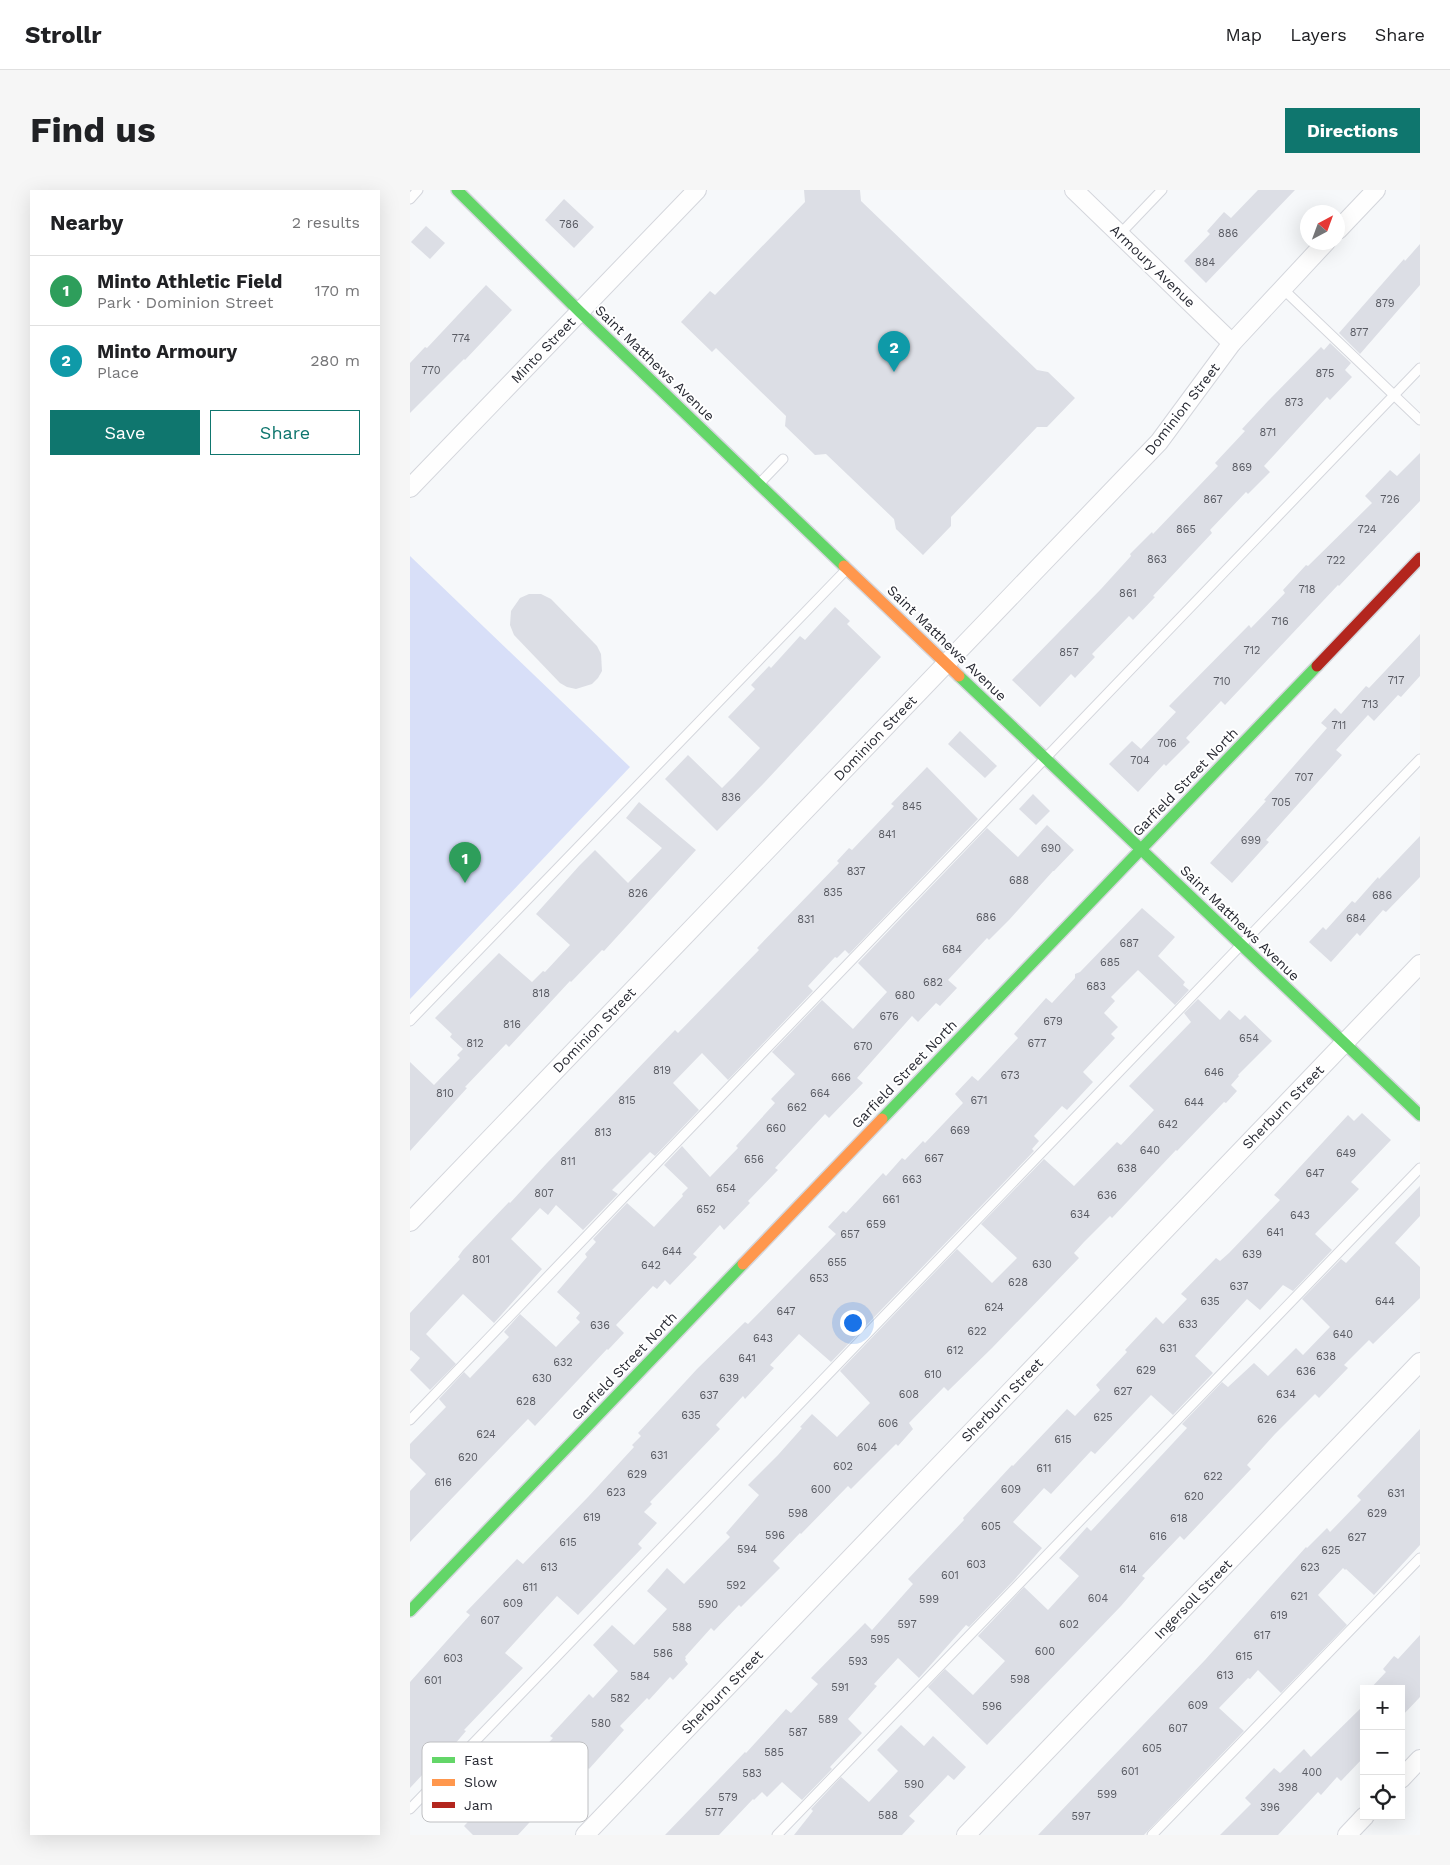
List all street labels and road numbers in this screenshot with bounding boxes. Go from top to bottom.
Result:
street label: Armoury Avenue [1107,221,1199,311]
street label: Saint Matthews Avenue [592,302,718,424]
street label: Minto Street [508,314,579,386]
street label: Dominion Street [1141,360,1223,458]
street label: Saint Matthews Avenue [884,582,1010,704]
street label: Dominion Street [830,692,920,784]
street label: Garfield Street North [1129,725,1241,839]
street label: Saint Matthews Avenue [1177,862,1303,984]
street label: Dominion Street [549,984,639,1076]
street label: Garfield Street North [848,1017,960,1131]
street label: Sherburn Street [1239,1062,1327,1152]
street label: Garfield Street North [568,1309,680,1423]
street label: Sherburn Street [958,1355,1046,1445]
street label: Ingersoll Street [1151,1556,1235,1642]
street label: Sherburn Street [678,1647,766,1737]

